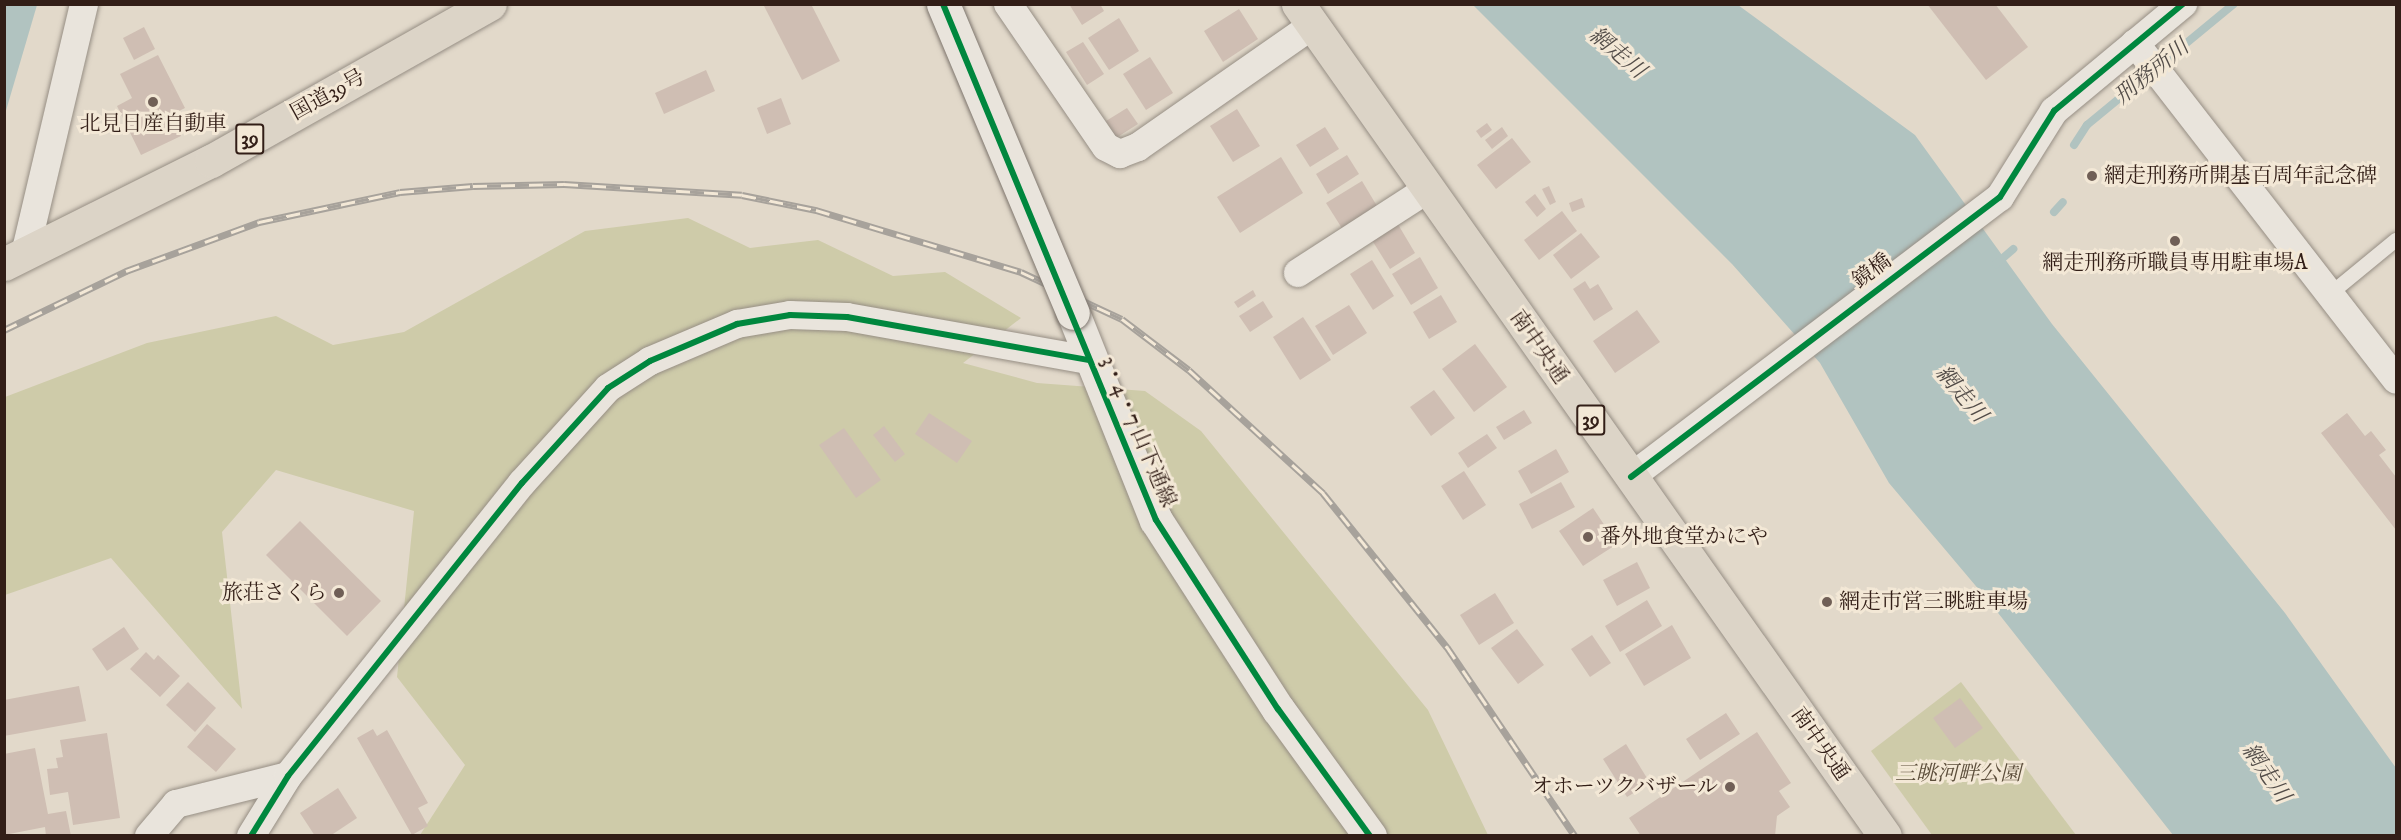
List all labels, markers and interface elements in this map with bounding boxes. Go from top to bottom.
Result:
water label: 網走川 [1583,22,1651,84]
water label: 刑務所川 [2109,34,2195,110]
street label: 国道39号 [286,64,370,126]
marker: 北見日産自動車 [146,95,160,109]
place label: 北見日産自動車 [80,111,226,137]
road number: 39 [235,122,265,156]
place label: 網走刑務所開基百周年記念碑 [2104,163,2377,189]
marker: 網走刑務所開基百周年記念碑 [2085,169,2099,183]
marker: 網走刑務所職員専用駐車場A [2168,234,2182,248]
street label: 鏡橋 [1848,248,1896,294]
place label: 網走刑務所職員専用駐車場A [2042,250,2308,276]
street label: 南中央通 [1505,305,1573,389]
street label: 3・4・7 山下通線 [1095,353,1181,511]
water label: 網走川 [1930,360,1992,428]
road number: 39 [1576,403,1606,437]
place label: 番外地食堂かにや [1600,524,1768,550]
marker: 番外地食堂かにや [1581,530,1595,544]
place label: 旅荘さくら [222,580,327,606]
marker: 旅荘さくら [332,586,346,600]
place label: 網走市営三眺駐車場 [1839,589,2028,615]
marker: 網走市営三眺駐車場 [1820,595,1834,609]
street label: 南中央通 [1786,702,1854,786]
water label: 網走川 [2236,738,2296,808]
park label: 三眺河畔公園 [1895,761,2021,787]
place label: オホーツクバザール [1529,774,1718,800]
marker: オホーツクバザール [1723,780,1737,794]

